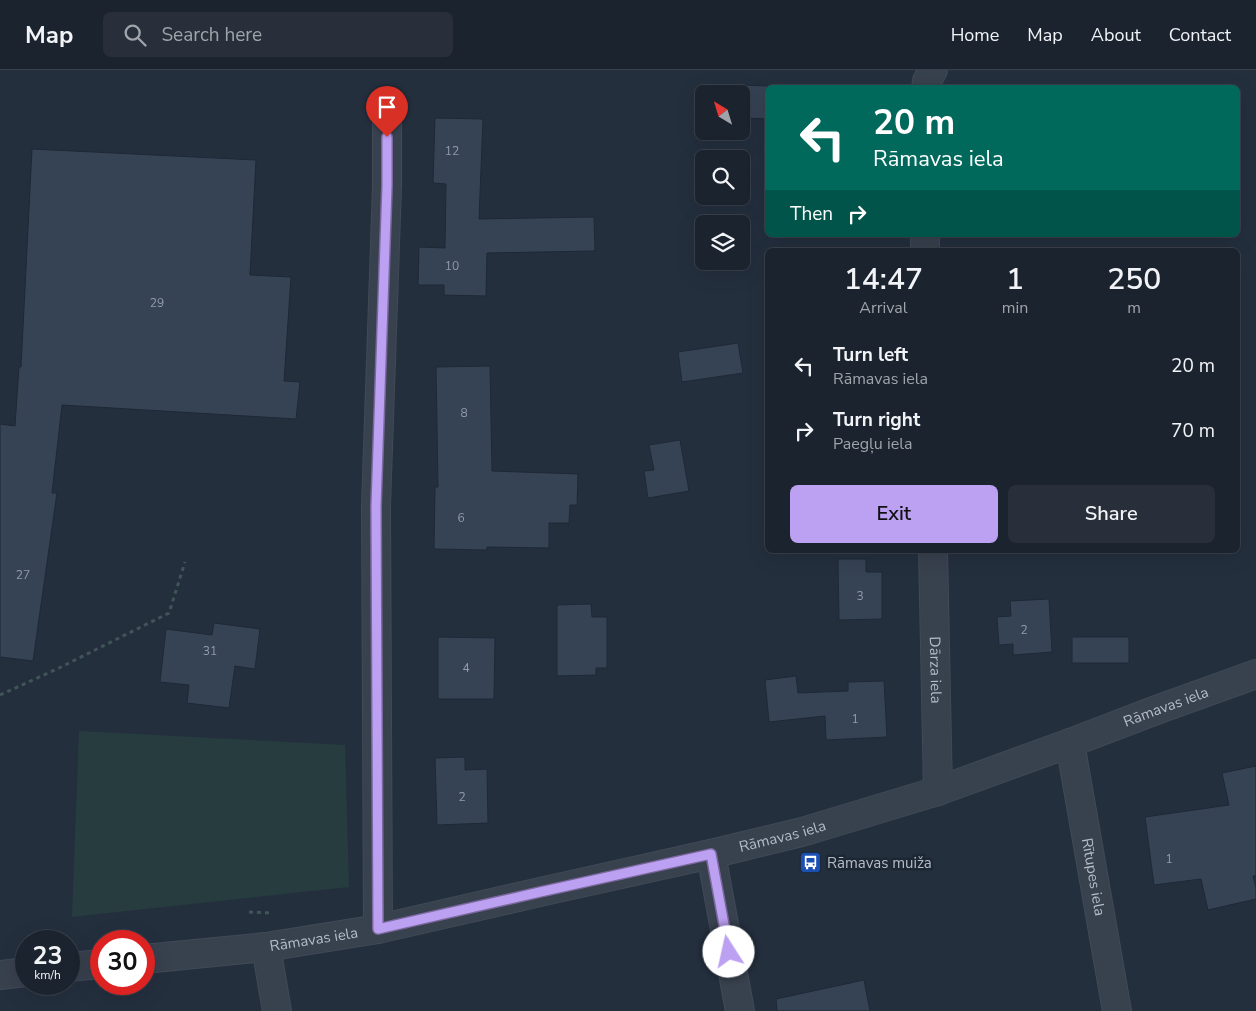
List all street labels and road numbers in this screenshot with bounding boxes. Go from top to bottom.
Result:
street label: Dārza iela [925,636,946,704]
street label: Rāmavas iela [1121,682,1211,732]
street label: Rāmavas iela [737,815,828,857]
street label: Rītupes iela [1077,836,1110,918]
street label: Rāmavas iela [268,922,359,956]

